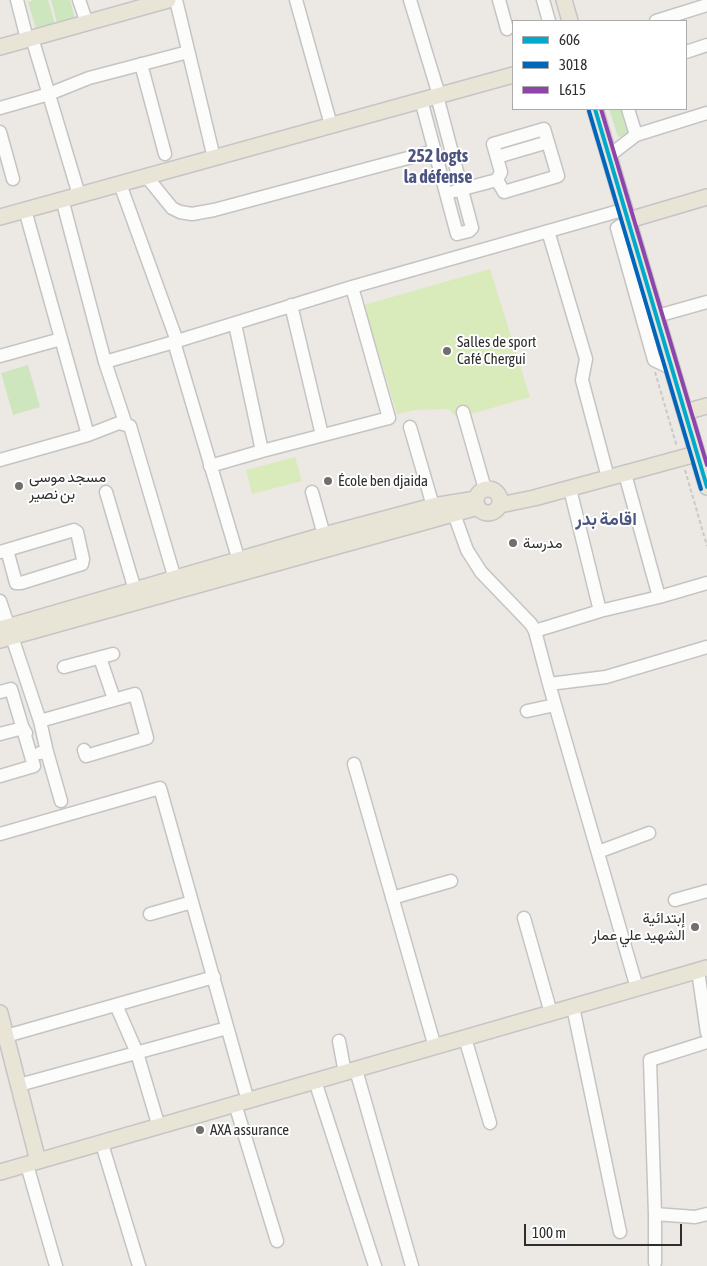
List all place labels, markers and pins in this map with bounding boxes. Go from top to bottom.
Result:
place label: Salles de sport Café Chergui [457,333,536,368]
marker: Salles de sport Café Chergui [441,345,453,357]
place label: مسجد موسى بن نصير [29,468,106,503]
place label: École ben djaida [338,472,428,490]
marker: École ben djaida [322,475,334,487]
marker: مسجد موسى بن نصير [13,480,25,492]
place label: مدرسة [523,534,563,552]
marker: مدرسة [507,537,519,549]
place label: إبتدائية الشهيد علي عمار [592,909,685,944]
marker: إبتدائية الشهيد علي عمار [689,921,701,933]
place label: AXA assurance [210,1121,289,1139]
marker: AXA assurance [194,1124,206,1136]

